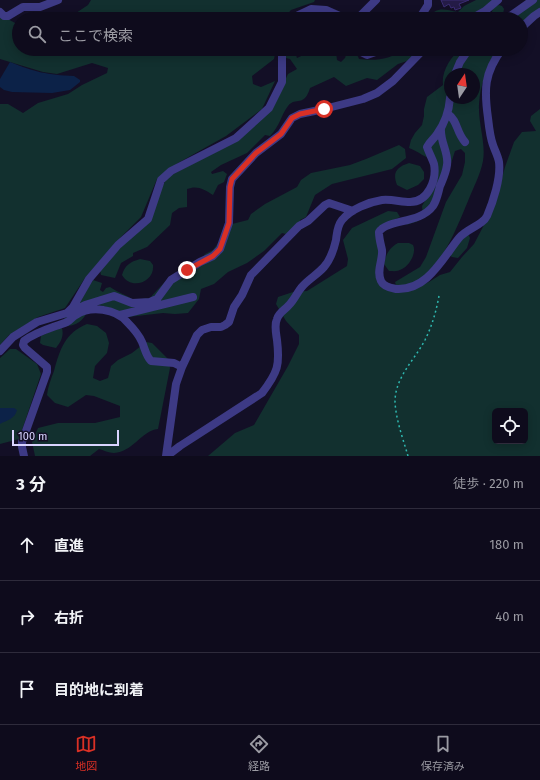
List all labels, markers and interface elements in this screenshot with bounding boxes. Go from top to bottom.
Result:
search box [12,12,528,56]
icon: search [26,23,48,45]
text: ここで検索 [58,27,133,45]
north arrow [444,68,480,104]
route start [315,100,333,118]
route end [178,261,196,279]
map controls [492,408,528,444]
button: locate [492,408,528,444]
scale bar [12,428,119,447]
text: 100 m [18,430,47,443]
text: 3 分 [16,474,46,495]
text: 徒歩 · 220 m [453,476,524,491]
icon: ahead [16,534,38,556]
text: 直進 [54,537,84,555]
text: 180 m [489,537,524,552]
icon: right [16,606,38,628]
text: 右折 [54,609,84,627]
text: 40 m [495,609,524,624]
icon: arrive [16,678,38,700]
text: 目的地に到着 [54,681,144,699]
tab: 地図 [75,733,97,773]
tab: 経路 [248,733,270,773]
tab: 保存済み [421,733,465,773]

